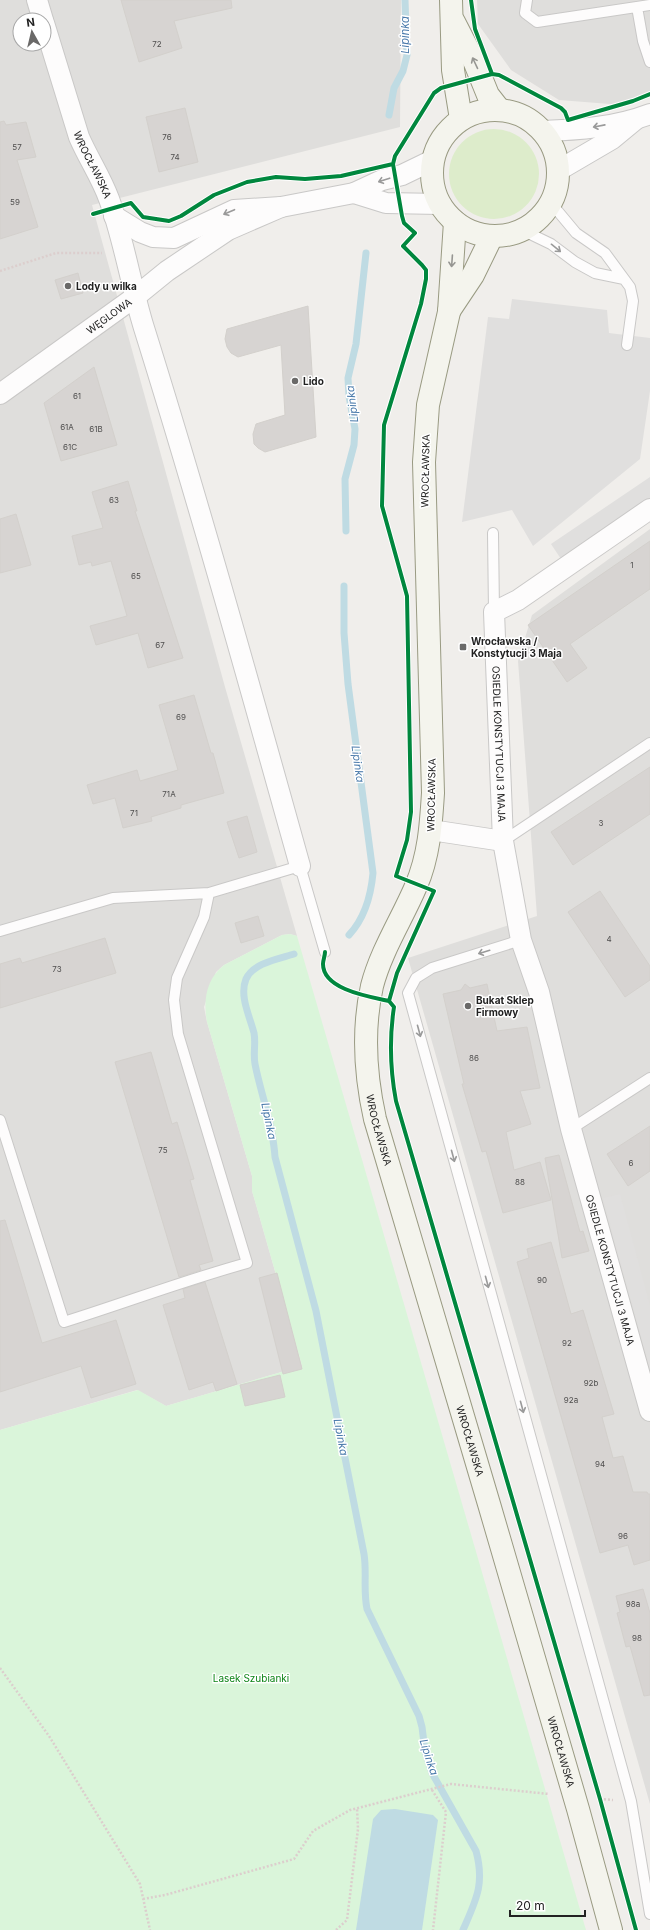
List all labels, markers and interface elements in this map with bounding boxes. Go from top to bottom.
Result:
north arrow [12,12,52,52]
text: N [25,15,36,30]
water label: Lipinka [398,16,412,54]
house number: 72 [152,39,162,49]
one-way arrow [471,57,478,69]
one-way arrow [593,123,606,131]
street label: WROCŁAWSKA [72,130,114,200]
house number: 76 [162,132,172,142]
house number: 57 [12,142,22,152]
house number: 74 [170,152,180,162]
one-way arrow [377,177,390,184]
house number: 59 [10,197,20,207]
one-way arrow [223,209,235,217]
one-way arrow [551,244,562,253]
one-way arrow [448,254,455,267]
place label: Lody u wilka [76,280,137,293]
marker: Lody u wilka [63,281,73,291]
street label: WĘGLOWA [84,296,134,336]
place label: Lido [303,375,324,387]
marker: Lido [290,376,300,386]
water label: Lipinka [343,384,361,423]
house number: 61 [73,391,81,401]
house number: 61A [60,422,74,432]
house number: 61B [89,424,103,434]
street label: WROCŁAWSKA [418,434,432,508]
house number: 61C [63,442,77,452]
house number: 63 [109,495,119,505]
house number: 1 [630,560,634,570]
house number: 65 [131,571,141,581]
place label: Wrocławska / Konstytucji 3 Maja [471,635,562,660]
house number: 67 [155,640,165,650]
marker: Wrocławska / Konstytucji 3 Maja [458,642,468,652]
street label: OSIEDLE KONSTYTUCJI 3 MAJA [490,666,508,822]
house number: 69 [176,712,186,722]
water label: Lipinka [348,745,368,784]
street label: WROCŁAWSKA [424,758,438,832]
house number: 71A [162,789,176,799]
house number: 71 [130,808,138,818]
house number: 3 [599,818,604,828]
house number: 4 [606,934,612,944]
one-way arrow [477,949,490,956]
house number: 73 [52,964,62,974]
place label: Bukat Sklep Firmowy [476,994,534,1019]
marker: Bukat Sklep Firmowy [463,1001,473,1011]
one-way arrow [415,1024,423,1037]
house number: 86 [469,1053,479,1063]
street label: WROCŁAWSKA [364,1093,395,1167]
water label: Lipinka [258,1101,280,1141]
house number: 75 [158,1145,168,1155]
one-way arrow [450,1149,457,1162]
house number: 6 [629,1158,634,1168]
house number: 88 [515,1177,525,1187]
street label: OSIEDLE KONSTYTUCJI 3 MAJA [584,1193,637,1347]
one-way arrow [484,1275,492,1288]
house number: 90 [537,1275,547,1285]
house number: 92 [562,1338,572,1348]
house number: 92b [584,1378,598,1388]
house number: 92a [564,1395,578,1405]
one-way arrow [519,1400,526,1413]
street label: WROCŁAWSKA [454,1404,486,1478]
water label: Lipinka [331,1417,351,1457]
house number: 94 [595,1459,605,1469]
house number: 96 [618,1531,628,1541]
house number: 98a [626,1599,640,1609]
house number: 98 [632,1633,642,1643]
park label: Lasek Szubianki [213,1672,289,1684]
street label: WROCŁAWSKA [545,1715,577,1789]
water label: Lipinka [417,1737,442,1777]
scale bar [510,1892,585,1918]
text: 20 m [516,1898,545,1913]

